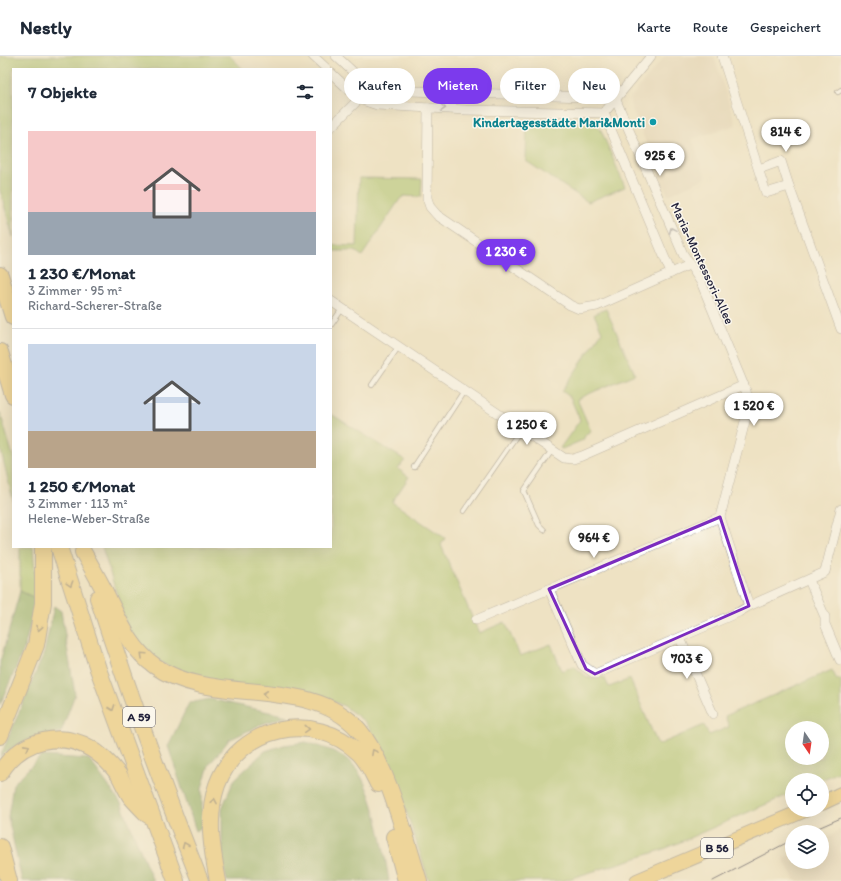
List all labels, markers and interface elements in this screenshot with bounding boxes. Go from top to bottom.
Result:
text: Nestly [20,16,72,39]
text: Karte [637,19,671,36]
text: Route [693,19,728,36]
text: Gespeichert [750,19,821,36]
chip: Kaufen [344,68,415,104]
chip: Mieten [423,68,492,104]
chip: Filter [500,68,560,104]
chip: Neu [568,68,620,104]
icon: filters [294,81,316,103]
text: 7 Objekte [28,82,97,102]
one-way arrow [440,104,446,113]
place label: Kindertagesstädte Mari&Monti [473,115,645,131]
marker: Kindertagesstädte Mari&Monti [648,117,658,127]
pin: 814 € [758,119,814,153]
text: 814 € [770,124,802,139]
pin: 925 € [632,143,688,177]
text: 925 € [645,148,675,163]
icon: home [136,157,208,229]
street label: Maria-Montessori-Allee [668,200,737,326]
one-way arrow [669,226,677,234]
pin: 1 230 € [469,239,543,273]
text: 1 230 € [485,244,527,259]
text: 1 230 €/Monat [28,263,135,283]
text: 3 Zimmer · 95 m² [28,283,122,298]
text: Richard-Scherer-Straße [28,298,162,313]
icon: home [136,370,208,442]
pin: 1 520 € [717,393,791,427]
text: 1 520 € [734,398,774,413]
pin: 1 250 € [490,412,564,446]
text: 1 250 € [507,417,547,432]
text: 1 250 €/Monat [28,476,135,496]
text: 3 Zimmer · 113 m² [28,496,128,511]
text: Helene-Weber-Straße [28,511,150,526]
pin: 964 € [566,525,622,559]
text: 964 € [578,530,610,545]
one-way arrow [65,581,74,588]
one-way arrow [35,625,43,631]
pin: 703 € [659,646,715,680]
text: 703 € [671,651,703,666]
one-way arrow [140,653,148,660]
one-way arrow [262,689,268,698]
one-way arrow [107,704,115,711]
road number: A 59 [123,707,155,727]
north arrow [785,721,829,765]
map controls [785,721,829,869]
one-way arrow [304,725,310,733]
one-way arrow [23,744,31,751]
one-way arrow [371,749,378,756]
button: locate [785,773,829,817]
one-way arrow [209,798,218,804]
button: layers [785,825,829,869]
road number: B 56 [701,838,733,858]
one-way arrow [182,841,190,848]

